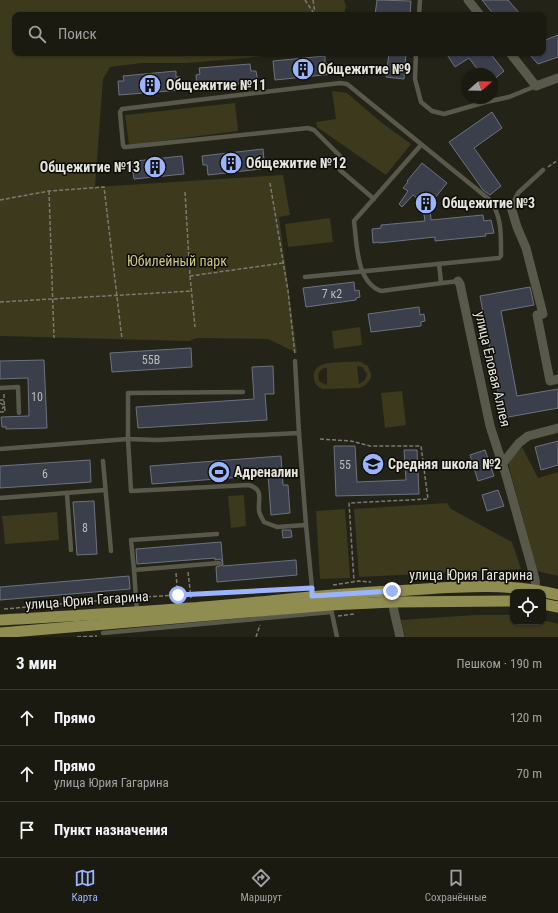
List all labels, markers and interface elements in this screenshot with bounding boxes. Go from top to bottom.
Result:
search box [12,12,546,56]
icon: search [26,23,48,45]
text: Поиск [58,25,97,43]
building icon: Общежитие №9 [290,56,316,82]
place label: Общежитие №9 [318,61,411,77]
north arrow [462,68,498,104]
building icon: Общежитие №11 [137,72,163,98]
place label: Общежитие №11 [166,77,266,93]
building icon: Общежитие №12 [218,150,244,176]
building icon: Общежитие №13 [142,154,168,180]
place label: Общежитие №12 [246,155,346,171]
place label: Общежитие №13 [40,159,140,175]
building icon: Общежитие №3 [413,190,439,216]
place label: Общежитие №3 [442,195,535,211]
park label: Юбилейный парк [127,253,227,269]
house number: 7 к2 [322,287,342,301]
street label: улица Еловая Аллея [472,310,514,428]
house number: 55В [142,353,160,367]
house number: 10 [31,390,43,404]
school or university icon: Средняя школа №2 [360,451,386,477]
place label: Средняя школа №2 [388,456,501,472]
house number: 55 [339,458,351,472]
sports icon: Адреналин [206,459,232,485]
place label: Адреналин [234,464,298,480]
house number: 6 [42,467,48,481]
house number: 8 [82,521,88,535]
street label: улица Юрия Гагарина [409,567,533,583]
route end [383,582,401,600]
route start [169,586,187,604]
street label: улица Юрия Гагарина [25,588,149,612]
map controls [510,589,546,625]
button: locate [510,589,546,625]
text: 3 мин [16,653,57,673]
text: Пешком · 190 m [456,656,542,671]
icon: ahead [16,707,38,729]
text: Прямо [54,709,95,727]
text: 120 m [510,710,542,725]
text: Прямо [54,757,95,775]
icon: ahead [16,763,38,785]
text: 70 m [516,766,542,781]
text: улица Юрия Гагарина [54,775,169,790]
icon: arrive [16,819,38,841]
text: Пункт назначения [54,821,168,839]
tab: Карта [71,867,98,904]
tab: Маршрут [241,867,282,904]
tab: Сохранённые [425,867,487,904]

